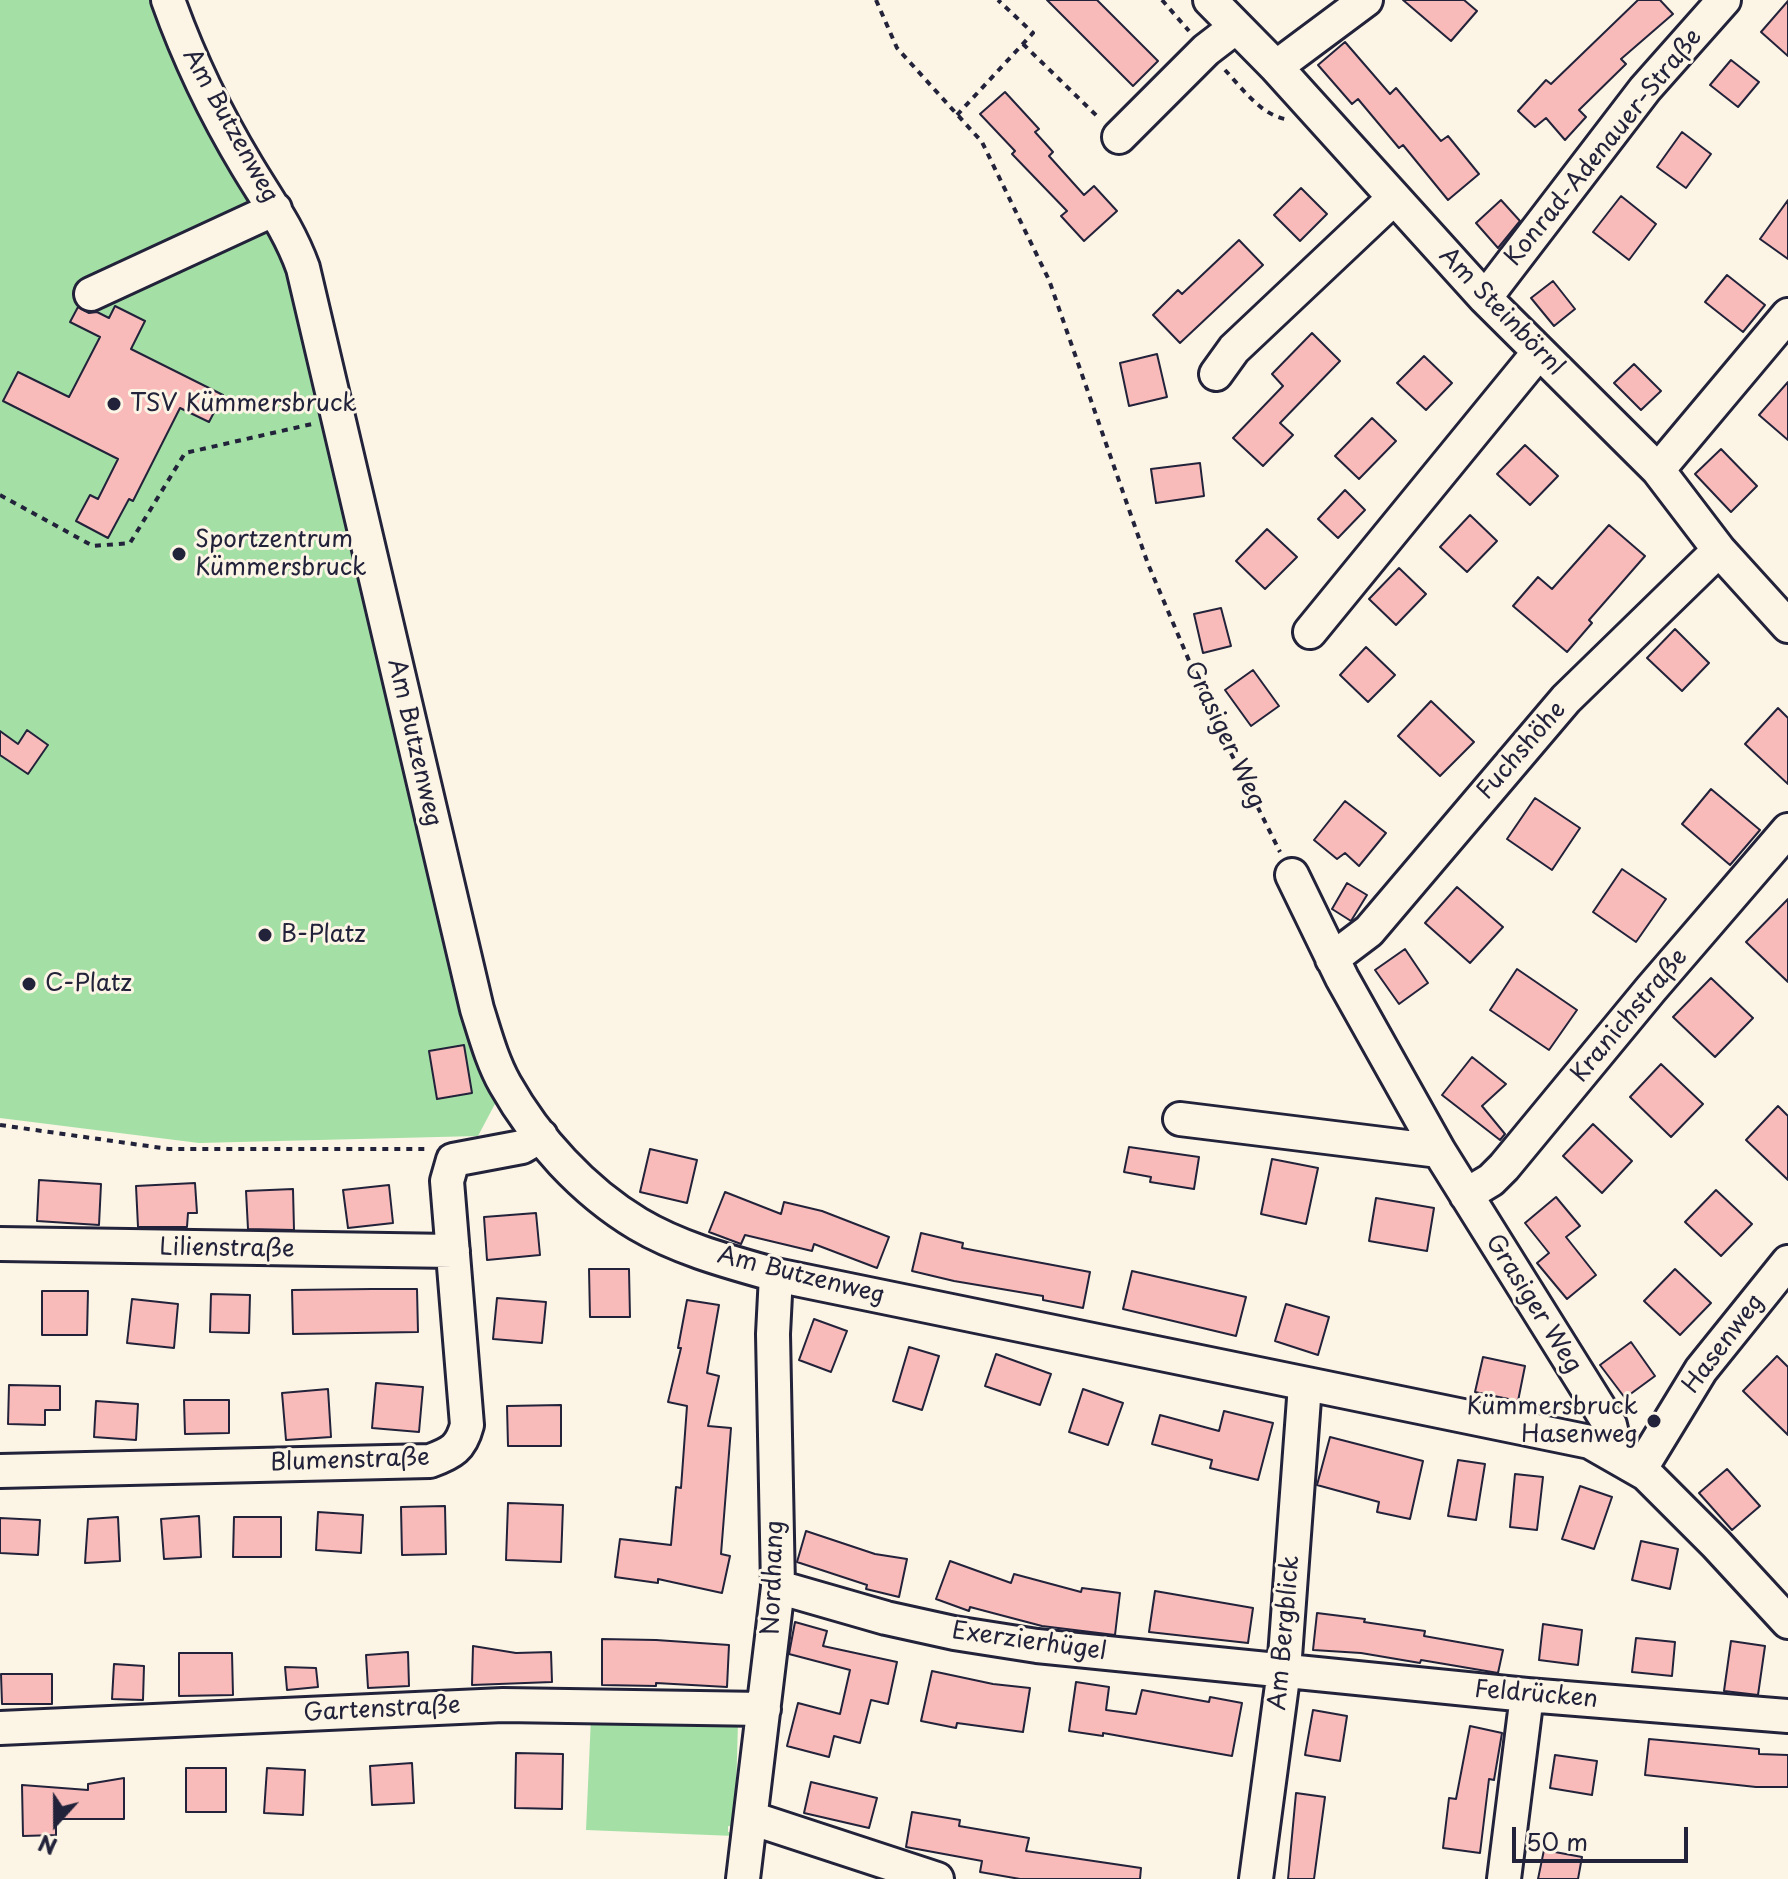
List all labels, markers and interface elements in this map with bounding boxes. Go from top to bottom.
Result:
street label: Konrad-Adenauer-Straße [1499,24,1709,272]
street label: Am Butzenweg [176,44,284,208]
street label: Am Steinbörnl [1433,242,1569,382]
place label: TSV Kümmersbruck [130,390,357,418]
marker: TSV Kümmersbruck [105,395,123,413]
place label: Sportzentrum Kümmersbruck [195,526,367,582]
marker: Sportzentrum Kümmersbruck [170,545,188,563]
street label: Am Butzenweg [381,656,447,830]
street label: Grasiger Weg [1178,657,1270,813]
street label: Fuchshöhe [1472,696,1572,806]
place label: B-Platz [281,921,366,949]
marker: B-Platz [256,926,274,944]
street label: Kranichstraße [1566,943,1694,1089]
place label: C-Platz [45,970,132,998]
marker: C-Platz [20,975,38,993]
street label: Grasiger Weg [1479,1229,1587,1379]
street label: Lilienstraße [159,1233,295,1265]
street label: Am Butzenweg [714,1241,888,1311]
street label: Hasenweg [1677,1289,1771,1399]
place label: Kümmersbruck Hasenweg [1466,1393,1638,1449]
marker: Kümmersbruck Hasenweg [1645,1412,1663,1430]
street label: Blumenstraße [270,1444,430,1478]
street label: Nordhang [758,1520,790,1636]
street label: Am Bergblick [1264,1554,1306,1712]
street label: Exerzierhügel [950,1617,1108,1667]
street label: Feldrücken [1473,1675,1599,1715]
street label: Gartenstraße [303,1691,461,1729]
north arrow [16,1783,96,1863]
scale bar [1516,1811,1692,1861]
text: 50 m [1526,1823,1588,1859]
text: N [33,1827,61,1864]

